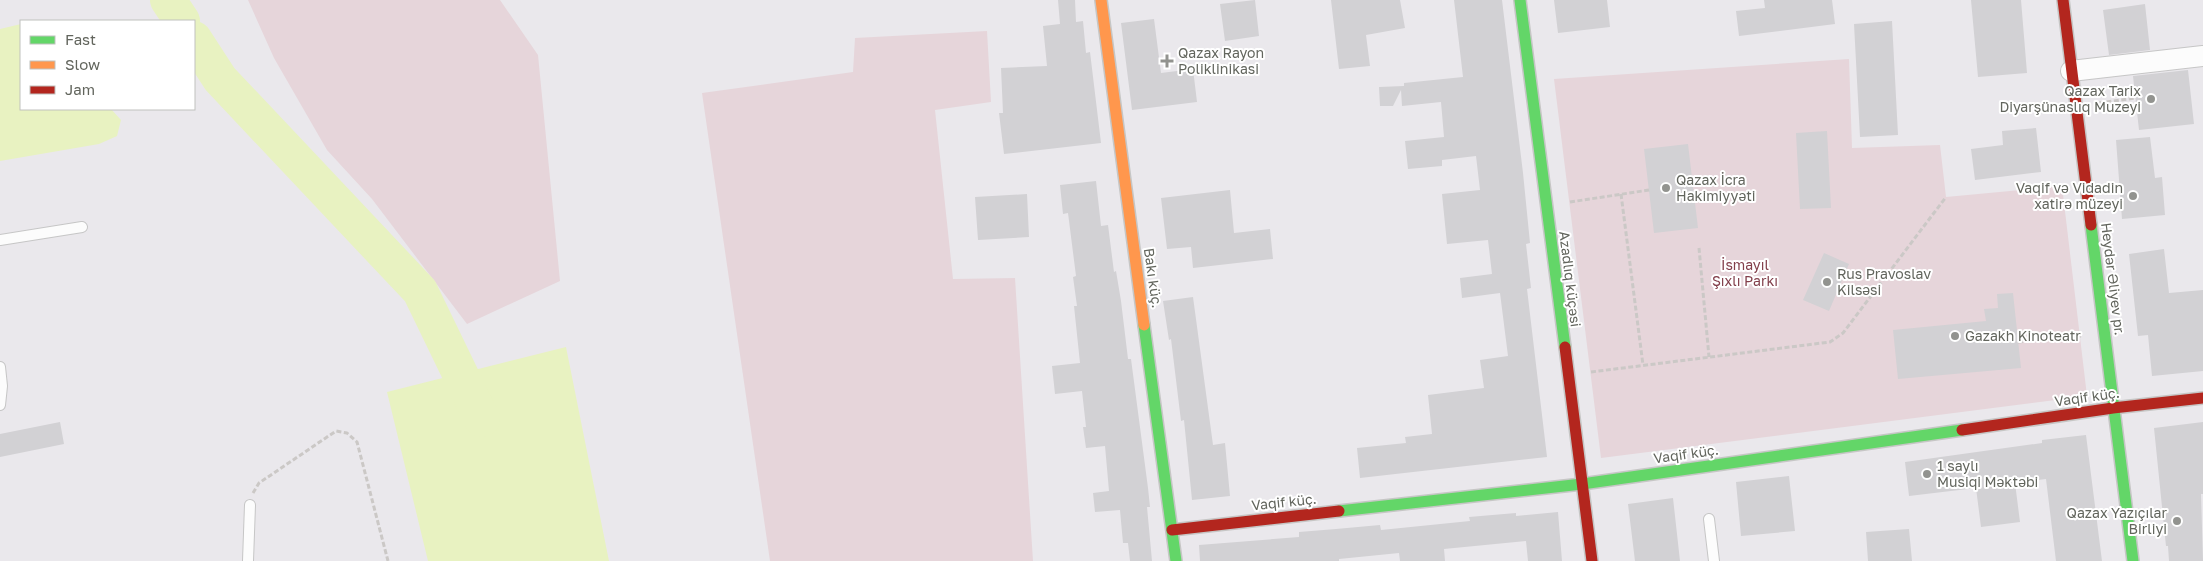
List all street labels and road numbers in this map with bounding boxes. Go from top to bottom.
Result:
street label: Heydər Əliyev pr. [2098,222,2129,336]
street label: Azadlıq küçəsi [1556,230,1585,328]
street label: Bakı küç. [1141,247,1166,309]
street label: Vaqif küç. [2053,384,2120,409]
street label: Vaqif küç. [1652,441,1719,466]
street label: Vaqif küç. [1251,490,1317,513]

